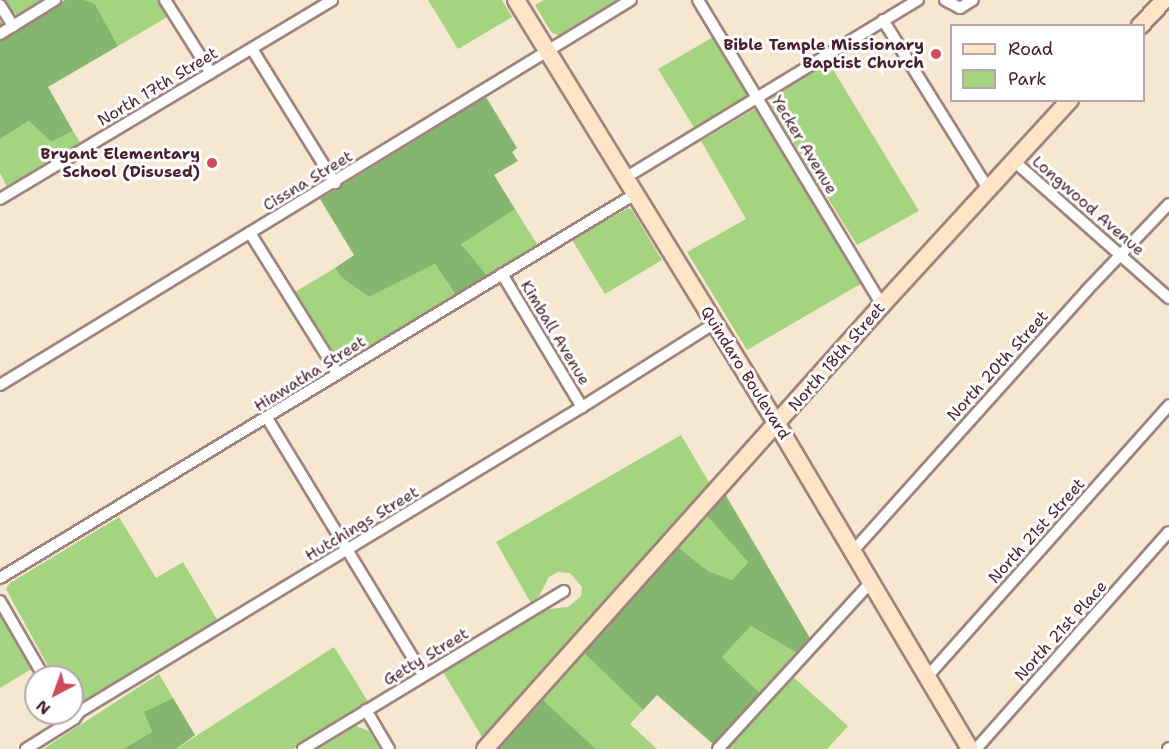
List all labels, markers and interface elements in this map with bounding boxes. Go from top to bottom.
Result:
legend [950,24,1145,102]
place label: Bible Temple Missionary Baptist Church [723,35,924,73]
text: Road [1008,37,1053,61]
street label: North 17th Street [94,44,222,130]
marker: Bible Temple Missionary Baptist Church [929,47,943,61]
text: Park [1008,67,1047,91]
street label: Yecker Avenue [767,92,841,198]
place label: Bryant Elementary School (Disused) [41,144,200,182]
street label: Cissna Street [260,147,356,215]
street label: Longwood Avenue [1028,152,1148,260]
marker: Bryant Elementary School (Disused) [205,156,219,170]
street label: Kimball Avenue [516,277,594,389]
street label: North 18th Street [785,299,889,415]
street label: Quindaro Boulevard [696,303,794,443]
street label: North 20th Street [943,307,1053,425]
street label: Hiawatha Street [251,332,369,416]
street label: North 21st Street [985,475,1089,587]
street label: Hutchings Street [302,483,422,565]
street label: North 21st Place [1011,577,1111,685]
street label: Getty Street [380,624,472,690]
north arrow [24,665,84,725]
text: N [31,695,55,720]

